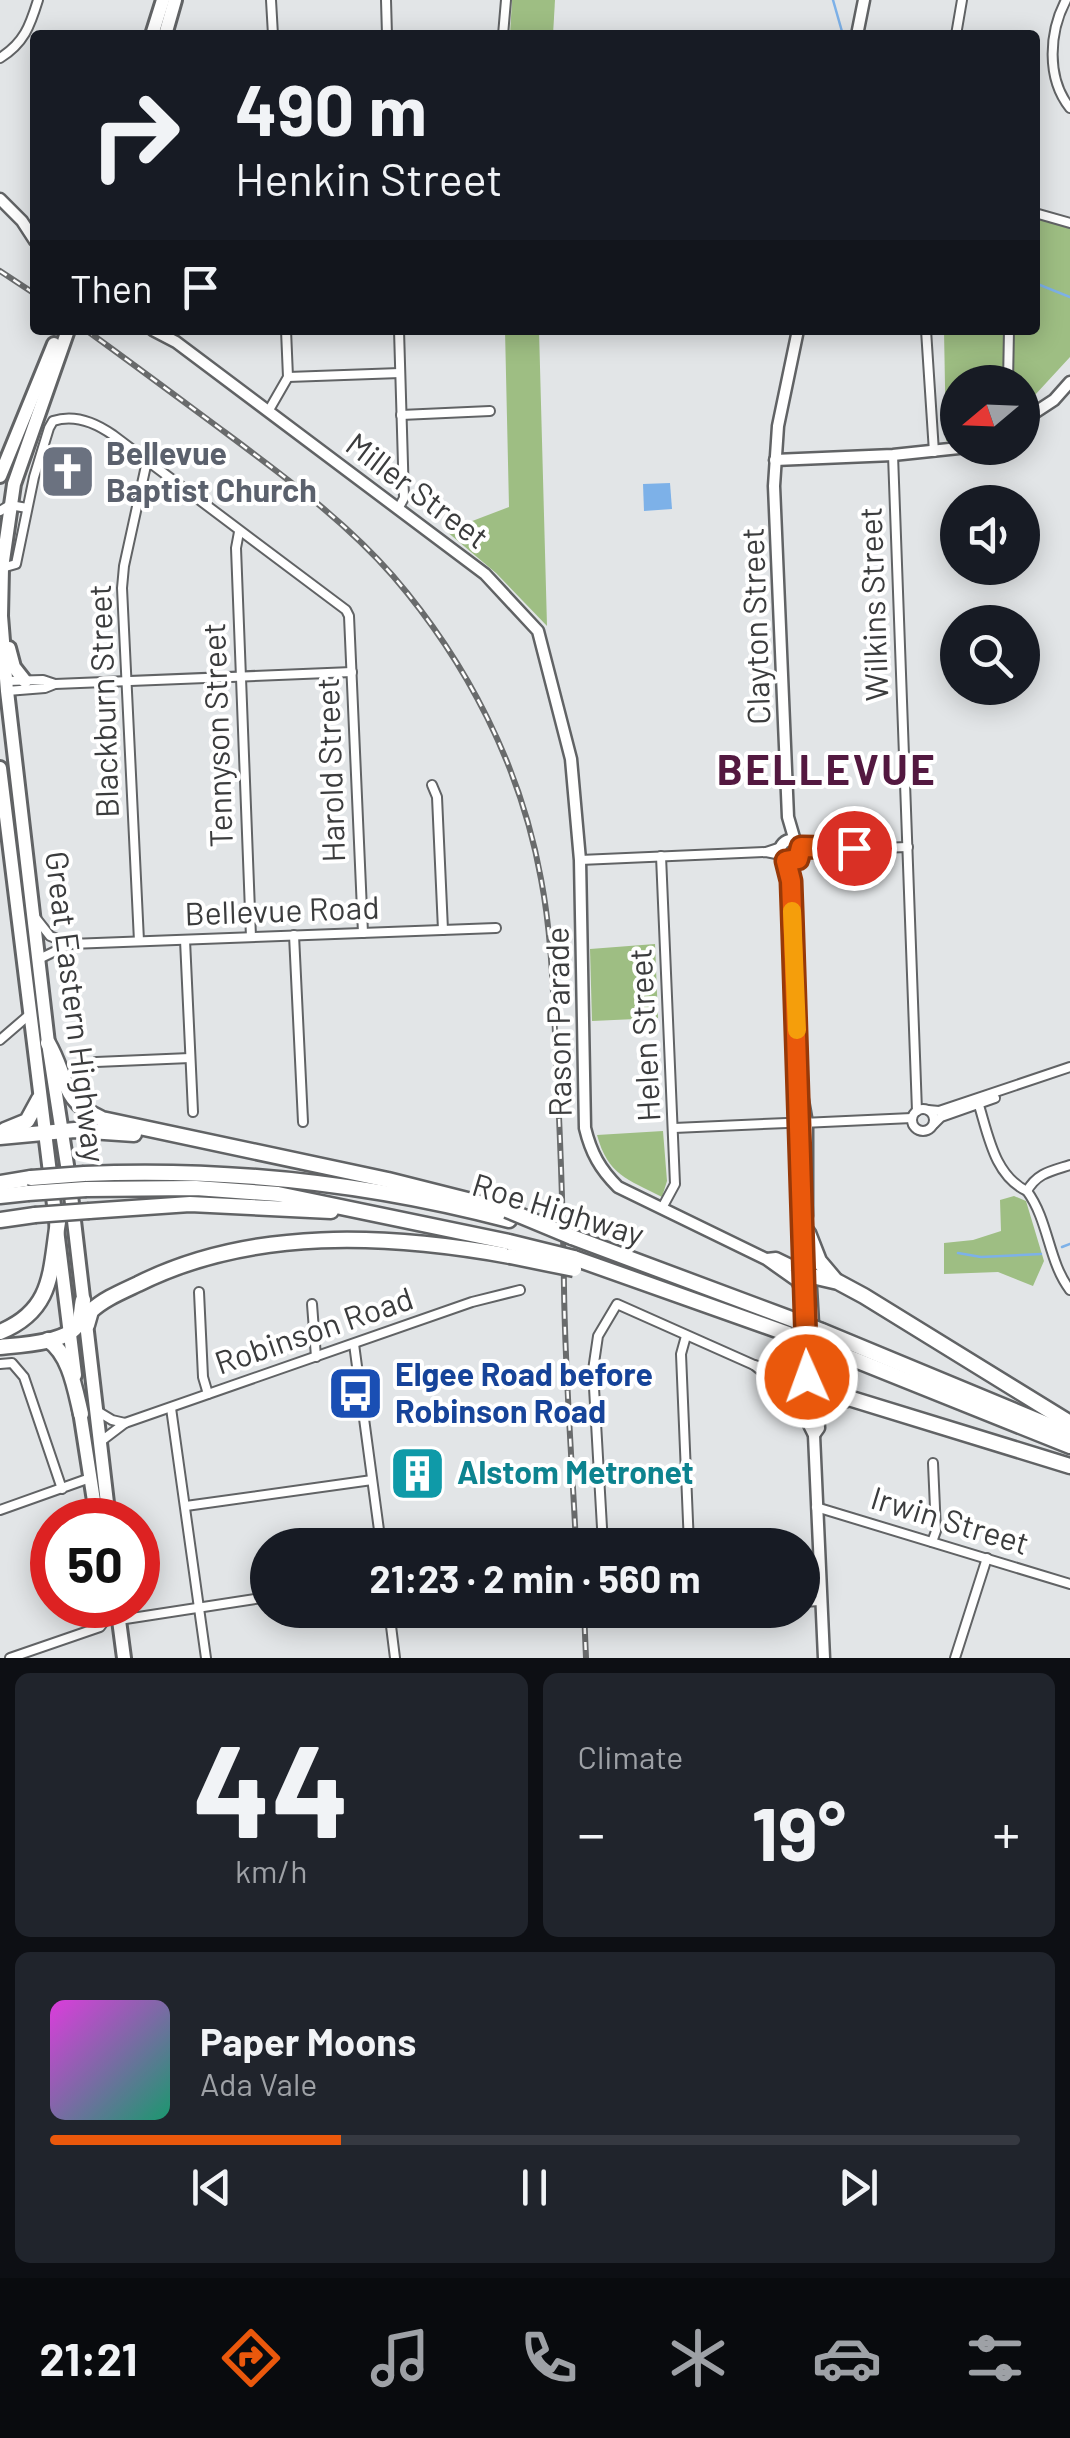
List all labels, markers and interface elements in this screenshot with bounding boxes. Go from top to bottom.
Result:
text: 490 m [235,66,427,150]
icon: right [70,70,200,200]
text: Henkin Street [235,151,503,205]
icon: arrive [173,260,228,315]
text: Then [70,265,153,311]
north arrow [940,365,1040,465]
map controls [940,365,1040,705]
street label: Miller Street [340,424,497,555]
place label: Bellevue Baptist Church [106,433,317,508]
church icon: Bellevue Baptist Church [37,442,97,502]
button: sound [940,485,1040,585]
street label: Wilkins Street [850,506,894,702]
street label: Clayton Street [732,527,776,725]
street label: Blackburn Street [79,584,125,819]
button: search [940,605,1040,705]
street label: Tennyson Street [193,622,239,848]
street label: Harold Street [307,677,351,863]
district label: BELLEVUE [717,743,937,793]
pin [812,806,897,891]
icon: arrive [827,821,882,876]
street label: Great Eastern Highway [39,849,115,1165]
street label: Bellevue Road [184,887,380,931]
street label: Rason Parade [536,927,578,1117]
street label: Helen Street [619,948,667,1123]
street label: Roe Highway [468,1164,649,1252]
street label: Robinson Road [209,1277,417,1381]
position arrow [755,1325,859,1429]
place label: Elgee Road before Robinson Road [395,1354,653,1429]
bus stop icon: Elgee Road before Robinson Road [326,1363,386,1423]
building icon: Alstom Metronet [388,1443,448,1503]
place label: Alstom Metronet [457,1452,694,1490]
street label: Irwin Street [867,1477,1034,1561]
speed limit sign: 50 [30,1498,160,1628]
text: 21:23 · 2 min · 560 m [370,1555,700,1601]
text: 44 [193,1708,350,1864]
text: Climate [578,1737,683,1775]
text: 19° [751,1786,846,1876]
text: − [578,1799,605,1865]
text: + [992,1799,1020,1865]
text: km/h [235,1851,307,1889]
text: Paper Moons [200,2018,416,2064]
text: Ada Vale [200,2064,317,2102]
icon: previous [184,2160,239,2215]
icon: pause [507,2160,562,2215]
icon: next [831,2160,886,2215]
icon: directions [216,2323,286,2393]
icon: music [365,2323,435,2393]
icon: phone [514,2323,584,2393]
icon: climate [663,2323,733,2393]
icon: car [812,2323,882,2393]
icon: filters [960,2323,1030,2393]
text: 21:21 [39,2331,138,2385]

